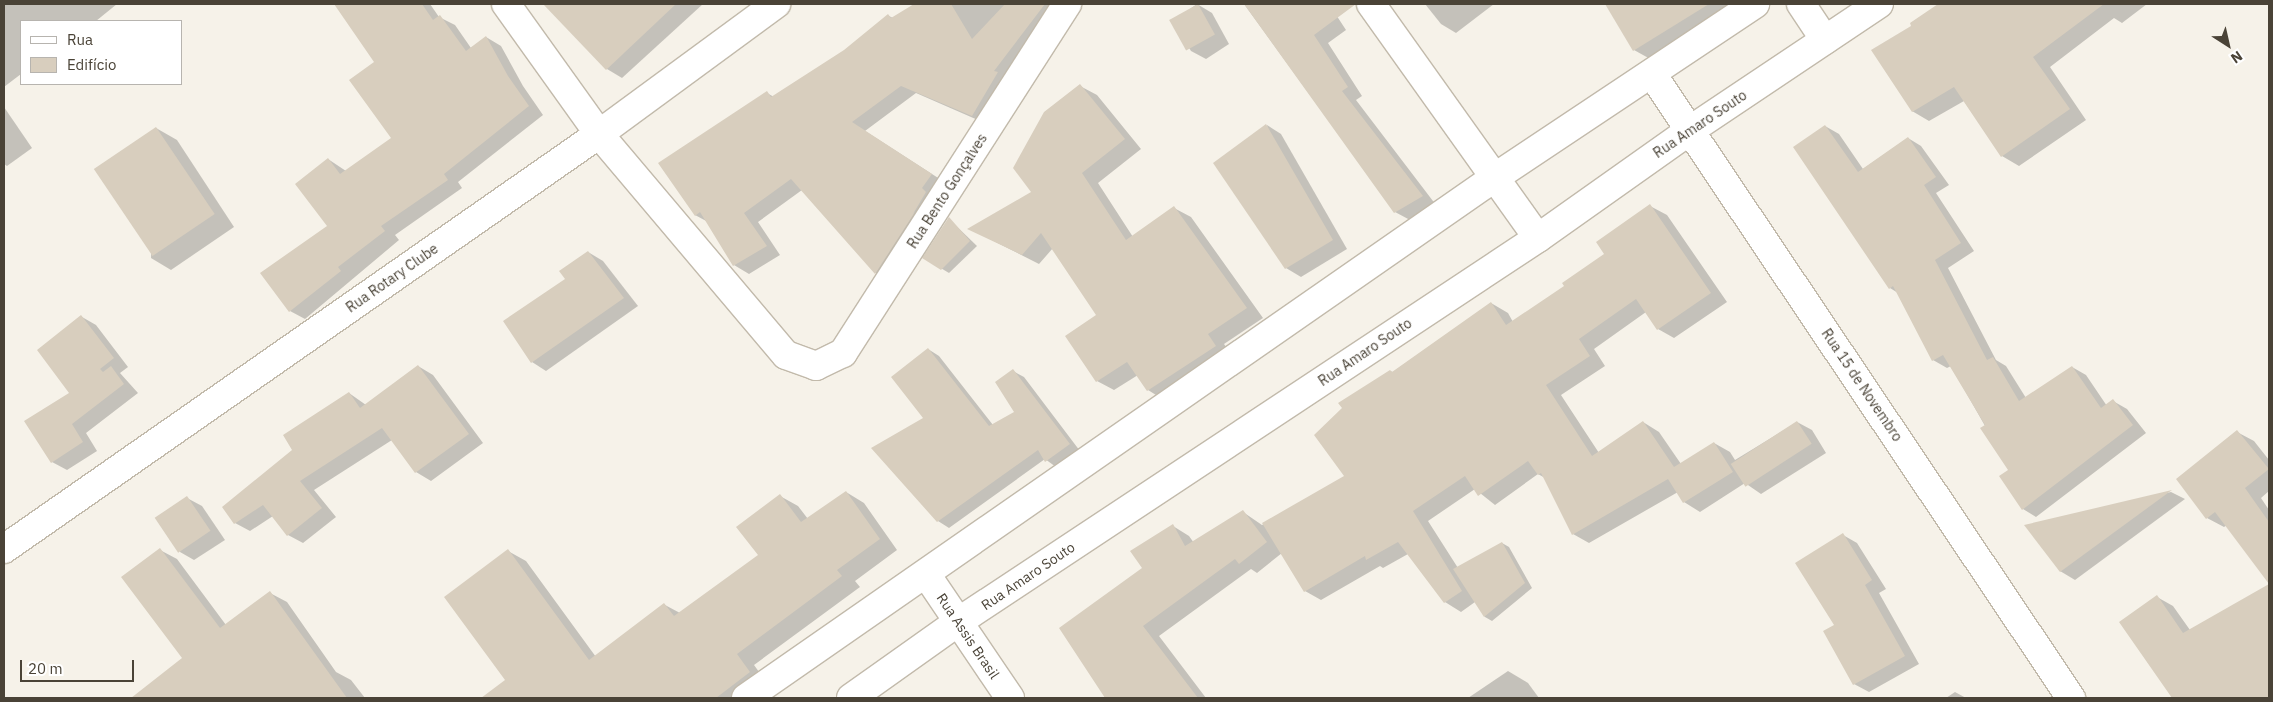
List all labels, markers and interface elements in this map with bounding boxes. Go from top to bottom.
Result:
legend [20,20,182,85]
north arrow [2203,20,2253,70]
text: Rua [67,30,93,49]
text: N [2227,47,2246,68]
text: Edifício [67,55,116,74]
street label: Rua Amaro Souto [1650,87,1750,161]
street label: Rua Bento Gonçalves [904,130,990,252]
street label: Rua Rotary Clube [343,240,441,316]
street label: Rua Amaro Souto [1315,315,1415,389]
street label: Rua 15 de Novembro [1818,325,1906,445]
street label: Rua Amaro Souto [978,539,1078,613]
street label: Rua Assis Brasil [933,590,1003,682]
scale bar [22,650,136,682]
text: 20 m [28,659,63,678]

